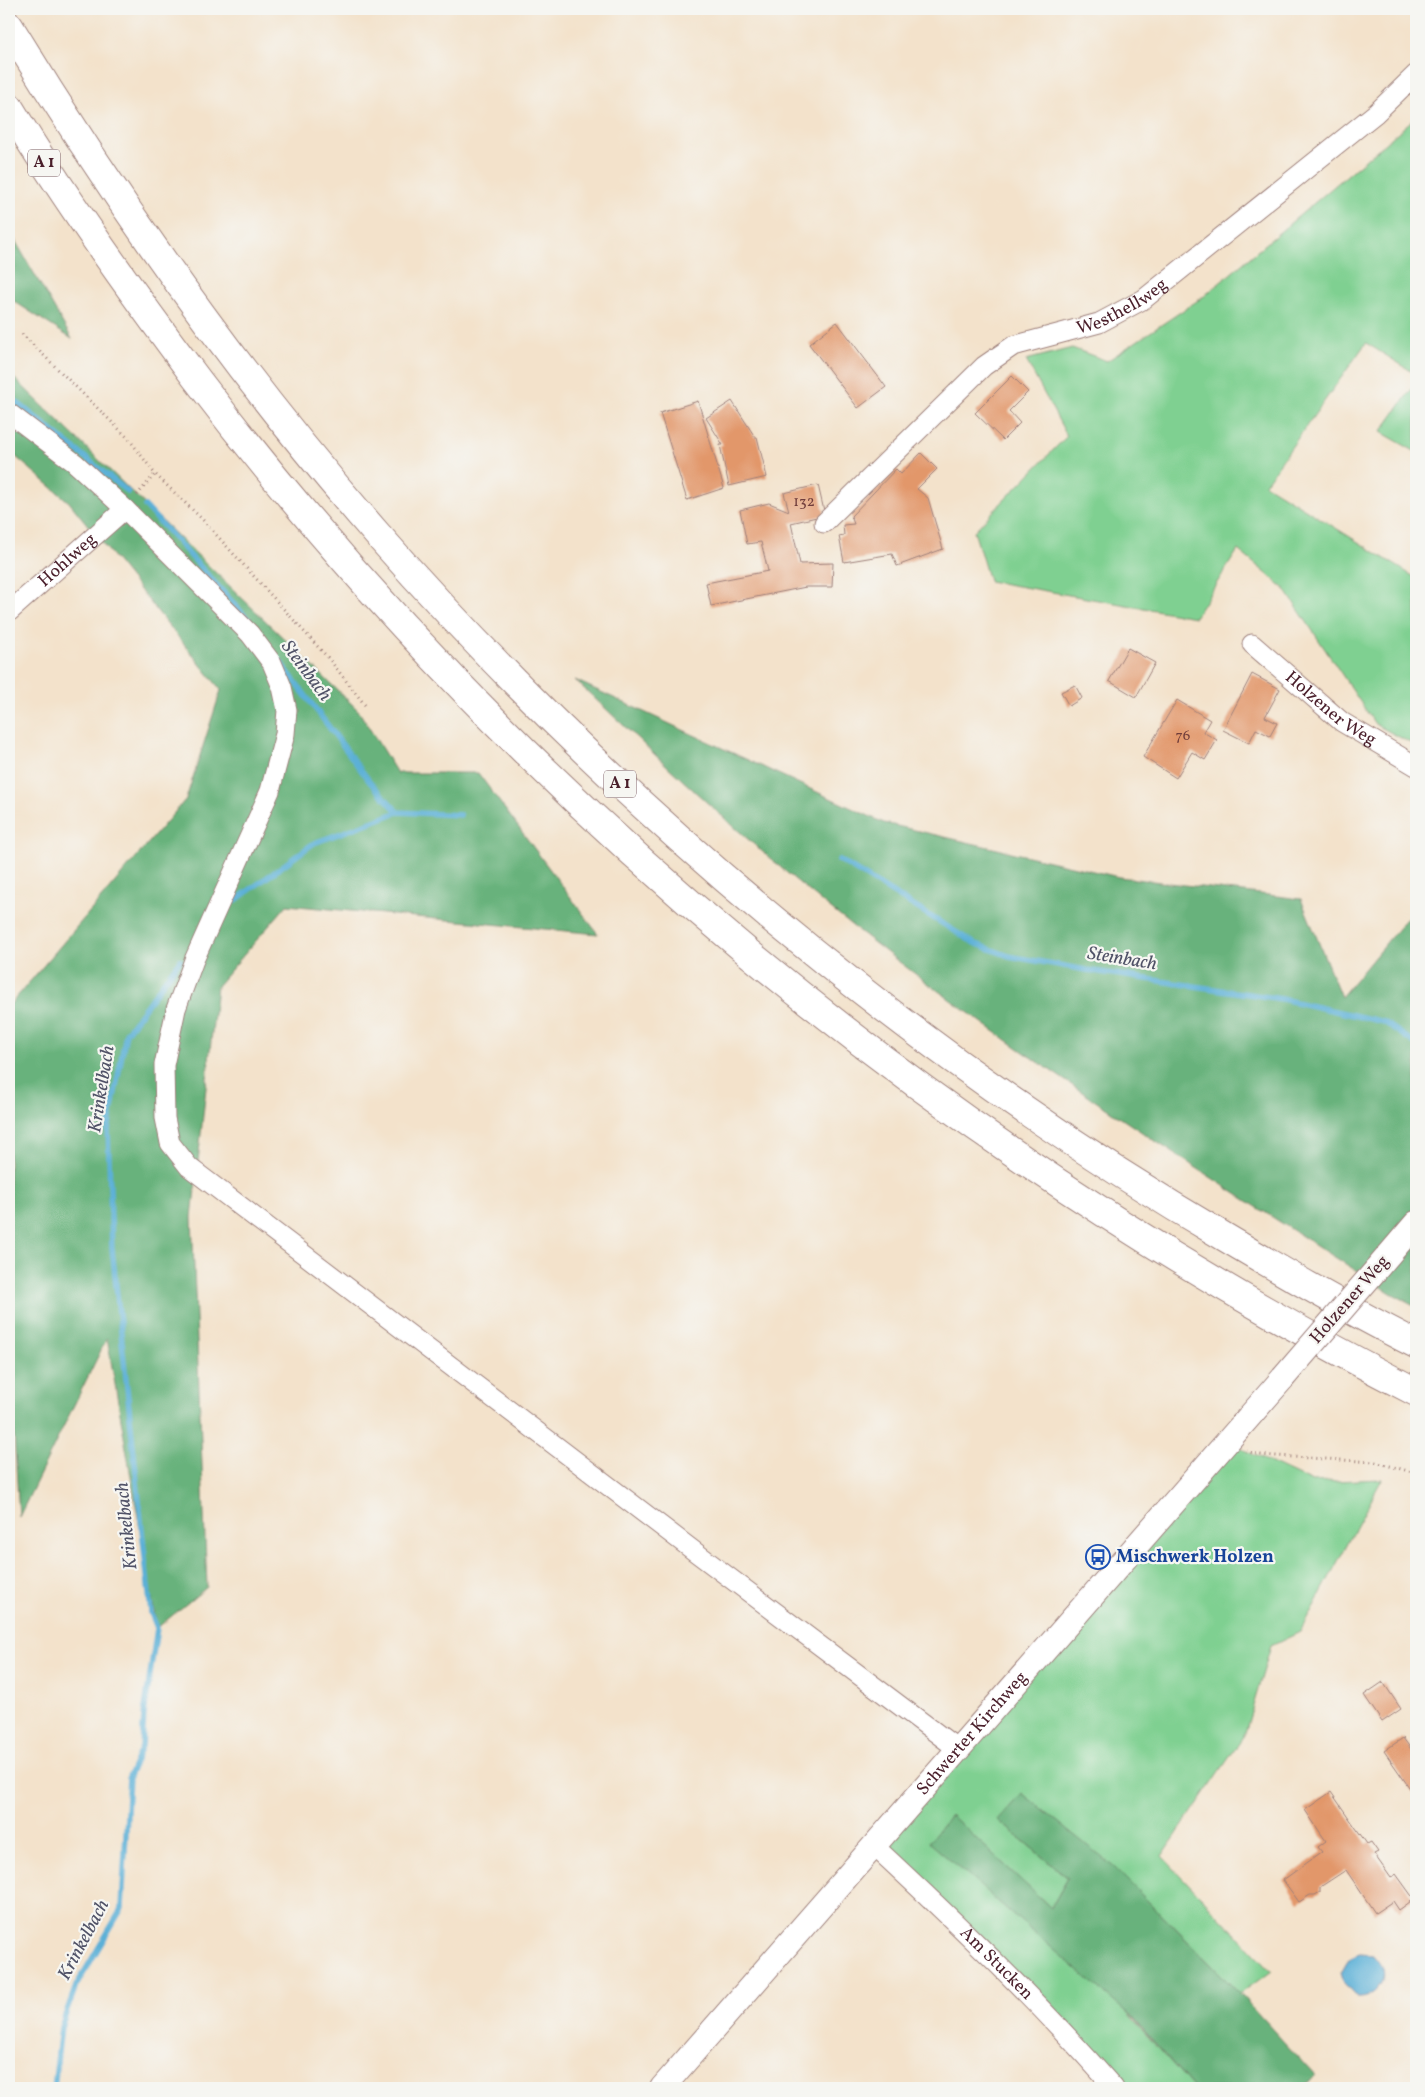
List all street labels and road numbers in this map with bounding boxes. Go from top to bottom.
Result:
road number: A 1 [28,150,60,177]
street label: Westhellweg [1074,272,1173,341]
street label: Hohlweg [33,527,102,593]
street label: Holzener Weg [1279,665,1381,752]
road number: A 1 [604,771,636,798]
street label: Holzener Weg [1304,1250,1396,1350]
street label: Schwerter Kirchweg [911,1666,1033,1801]
street label: Am Stucken [954,1921,1039,2006]

